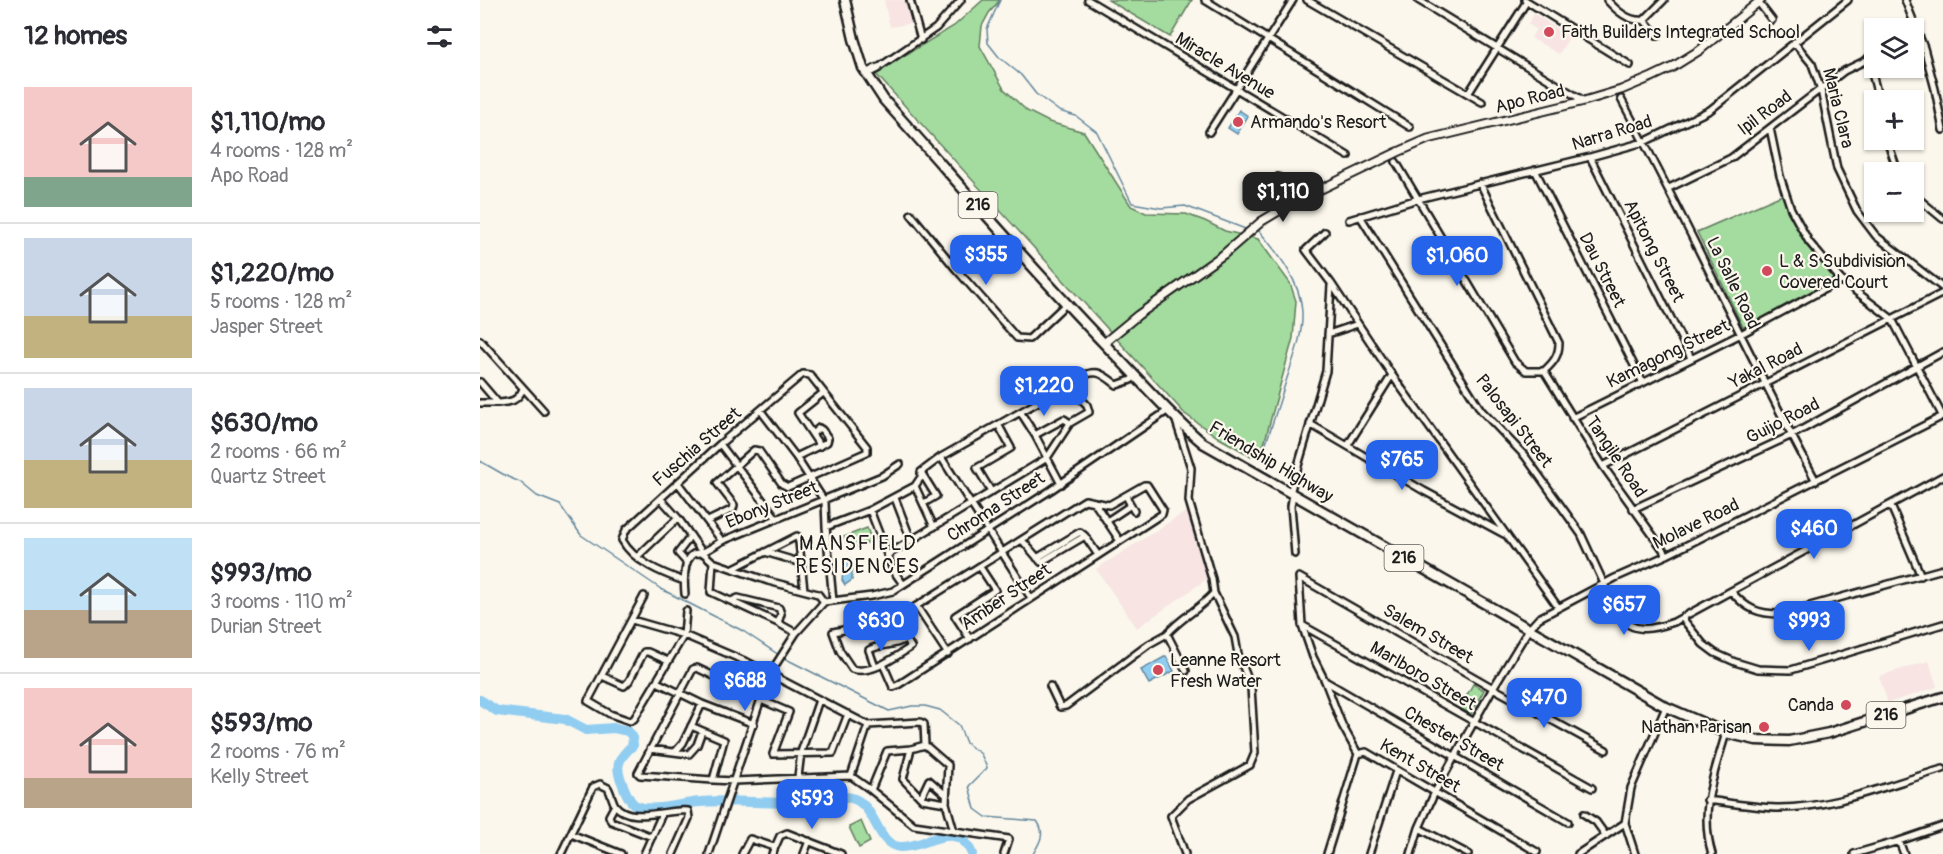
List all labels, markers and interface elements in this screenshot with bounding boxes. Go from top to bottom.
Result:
map controls [1864,18,1924,222]
button: layers [1864,18,1924,78]
text: 12 homes [24,20,127,52]
icon: filters [423,20,456,53]
place label: Faith Builders Integrated School [1561,21,1800,44]
marker: Faith Builders Integrated School [1542,25,1556,39]
street label: Miracle Avenue [1171,27,1279,105]
street label: Maria Clara [1817,66,1859,150]
street label: Apo Road [1493,79,1567,119]
street label: Ipil Road [1733,85,1797,141]
button: + [1864,90,1924,150]
text: $1,110/mo [210,106,325,138]
street label: Narra Road [1569,110,1655,156]
icon: home [72,111,144,183]
place label: Armando's Resort [1250,111,1387,134]
marker: Armando's Resort [1231,115,1245,129]
text: 4 rooms · 128 m² [210,138,353,163]
button: − [1864,162,1924,222]
text: Apo Road [210,163,289,188]
pin: $1,110 [1234,172,1332,223]
text: $1,110 [1256,179,1310,204]
road number: 216 [958,192,998,218]
street label: Apitong Street [1618,196,1690,307]
street label: Dau Street [1573,229,1631,312]
street label: La Salle Road [1701,233,1765,333]
pin: $355 [950,235,1022,286]
pin: $1,060 [1408,236,1506,287]
text: $355 [964,242,1008,267]
text: $1,060 [1426,243,1488,268]
place label: L & S Subdivision Covered Court [1779,250,1906,294]
text: $1,220/mo [210,257,334,289]
icon: home [72,262,144,334]
marker: L & S Subdivision Covered Court [1760,264,1774,278]
text: 5 rooms · 128 m² [210,289,352,314]
text: Jasper Street [210,314,323,339]
street label: Kamagong Street [1603,314,1734,394]
street label: Yakal Road [1724,338,1807,395]
pin: $1,220 [995,366,1093,417]
street label: Palosapi Street [1470,370,1558,473]
text: $1,220 [1014,373,1074,398]
street label: Guijo Road [1742,393,1824,449]
street label: Fuschia Street [648,402,747,492]
text: $630/mo [210,407,318,439]
icon: home [72,412,144,484]
street label: Tangile Road [1580,412,1652,502]
street label: Friendship Highway [1205,416,1338,508]
text: 2 rooms · 66 m² [210,439,347,464]
pin: $765 [1366,440,1438,491]
text: $765 [1380,447,1424,472]
text: Quartz Street [210,464,326,489]
street label: Chroma Street [943,467,1050,547]
street label: Ebony Street [722,476,822,534]
street label: Molave Road [1649,493,1743,555]
pin: $460 [1778,509,1850,560]
text: $460 [1790,516,1838,541]
district label: MANSFIELD RESIDENCES [795,531,921,579]
road number: 216 [1384,545,1424,571]
text: $993/mo [210,557,312,589]
street label: Amber Street [956,558,1056,636]
icon: home [72,562,144,634]
pin: $657 [1588,585,1660,636]
text: 3 rooms · 110 m² [210,589,353,614]
text: $657 [1602,592,1646,617]
street label: Salem Street [1379,599,1478,669]
pin: $630 [845,601,917,652]
pin: $993 [1773,601,1845,652]
text: $630 [857,608,905,633]
text: $993 [1788,608,1830,633]
text: Durian Street [210,614,322,639]
street label: Marlboro Street [1366,636,1481,716]
place label: Leanne Resort Fresh Water [1170,649,1281,693]
pin: $688 [709,661,781,712]
marker: Leanne Resort Fresh Water [1151,663,1165,677]
text: $688 [724,668,766,693]
pin: $470 [1508,678,1580,729]
text: $470 [1521,685,1567,710]
place label: Canda [1788,694,1834,717]
marker: Canda [1839,698,1853,712]
street label: Chester Street [1400,701,1509,777]
road number: 216 [1866,702,1906,728]
text: $593/mo [210,707,312,739]
icon: home [72,712,144,784]
place label: Nathan Parisan [1641,716,1752,739]
marker: Nathan Parisan [1757,720,1771,734]
street label: Kent Street [1376,734,1465,799]
text: 2 rooms · 76 m² [210,739,346,764]
text: Kelly Street [210,764,309,789]
pin: $593 [776,779,848,830]
text: $593 [790,786,834,811]

